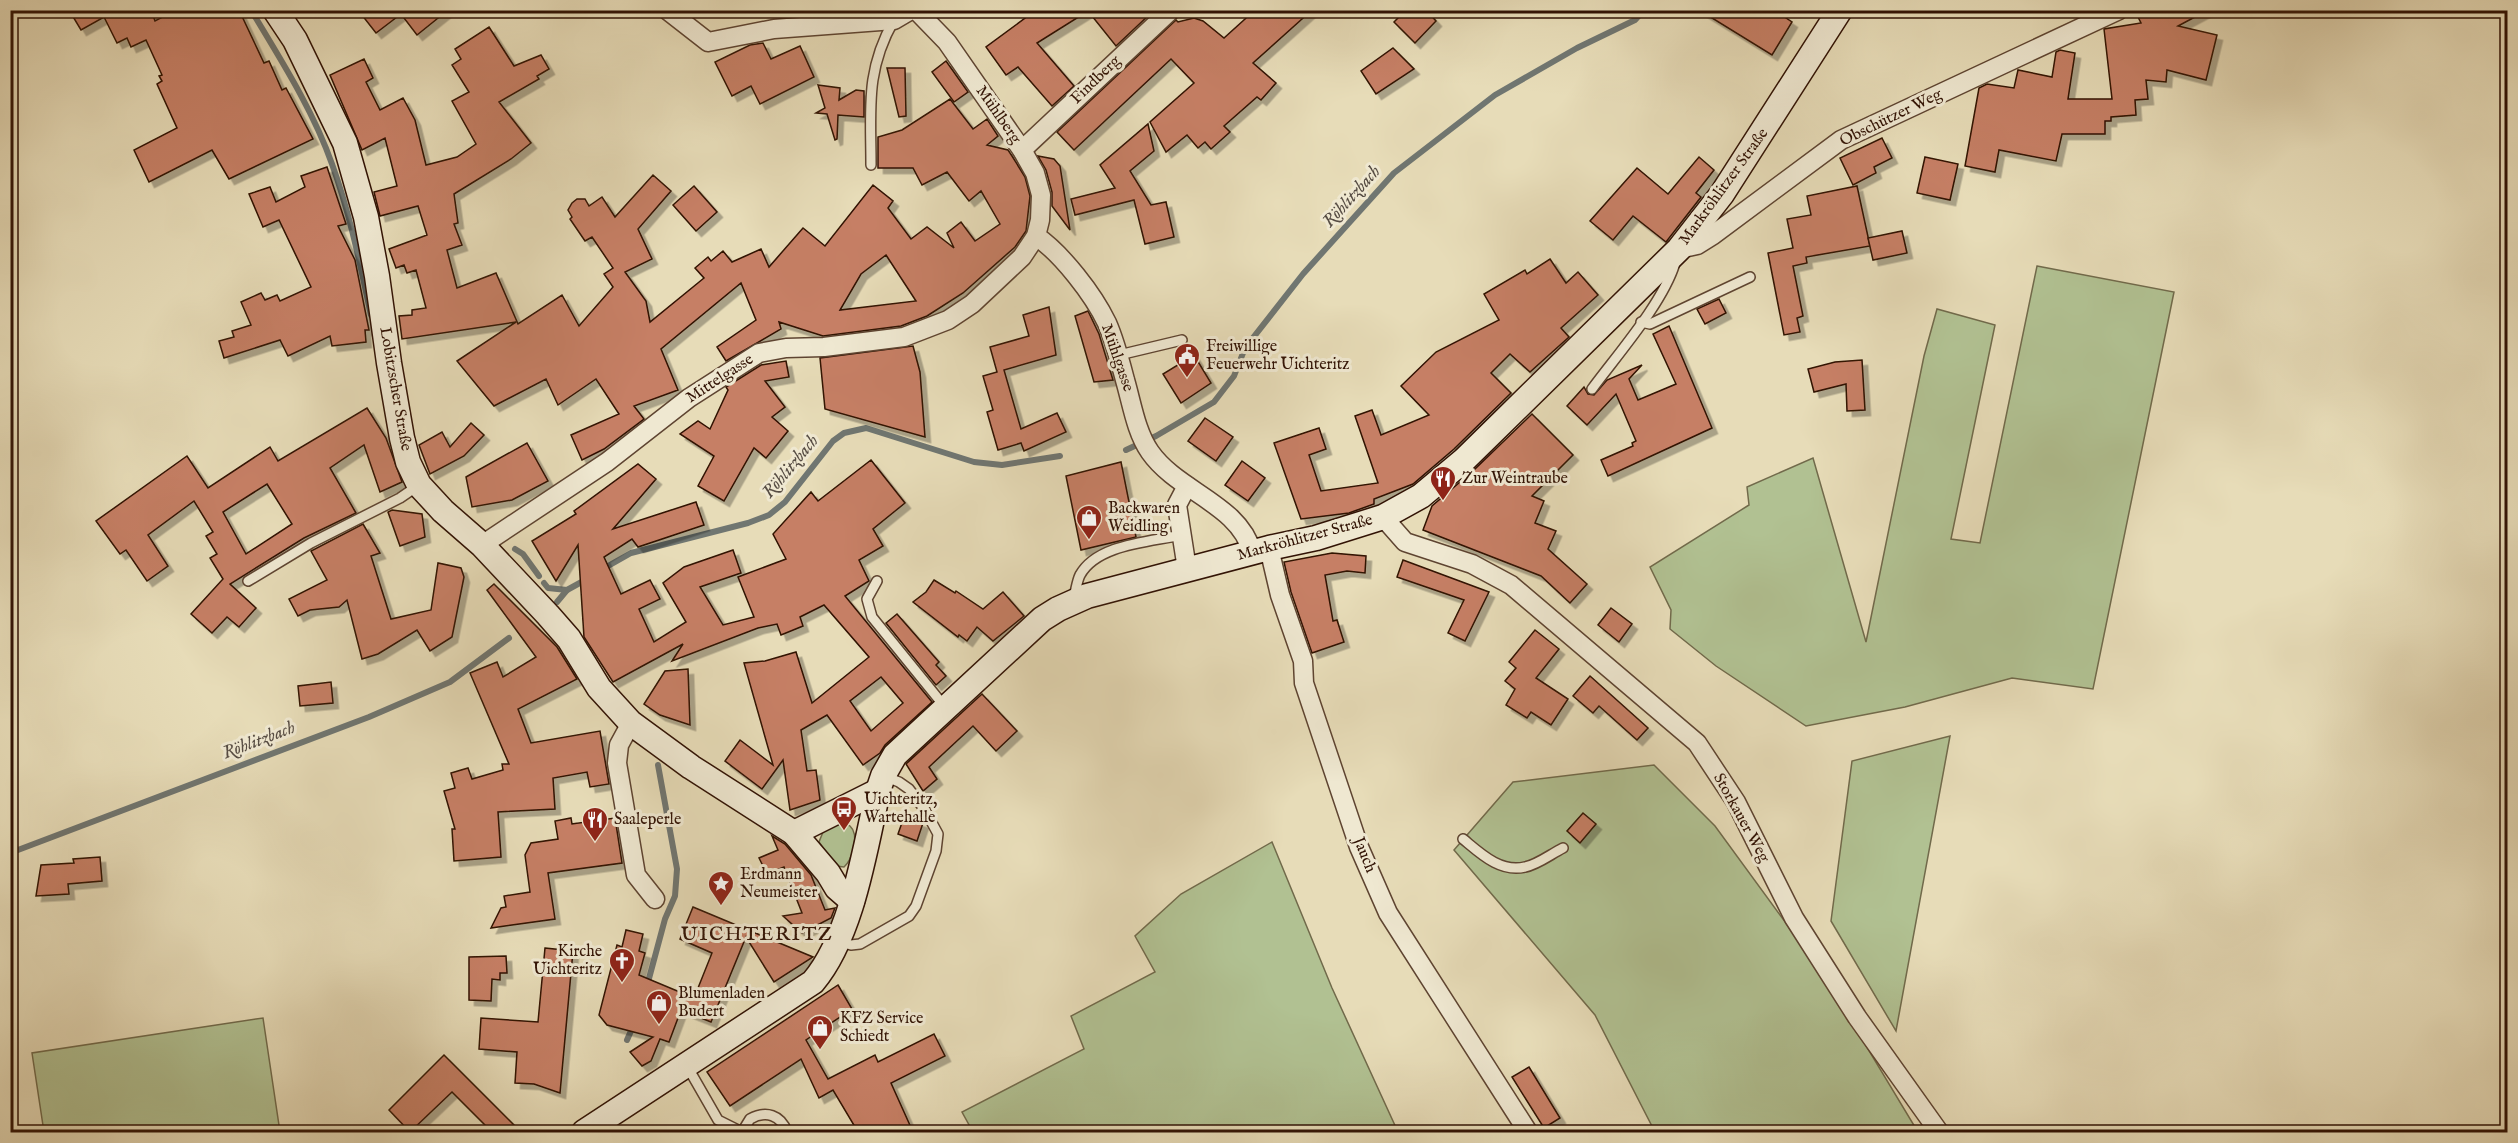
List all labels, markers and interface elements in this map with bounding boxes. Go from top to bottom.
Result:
street label: Findberg [1067,51,1125,109]
street label: Mühlberg [971,82,1025,148]
street label: Obschützer Weg [1837,85,1946,151]
street label: Markröhlitzer Straße [1675,125,1773,249]
water label: Röhlitzbach [1318,161,1386,233]
street label: Mühlgasse [1096,322,1138,394]
street label: Lobitzscher Straße [374,325,416,453]
place label: Freiwillige Feuerwehr Uichteritz [1206,337,1350,375]
public building icon: Freiwillige Feuerwehr Uichteritz [1172,341,1202,379]
street label: Mittelgasse [683,350,757,408]
water label: Röhlitzbach [758,430,824,503]
restaurant icon: Zur Weintraube [1428,464,1458,502]
place label: Zur Weintraube [1462,469,1568,489]
place label: Backwaren Weidling [1108,499,1180,537]
shop icon: Backwaren Weidling [1074,503,1104,541]
street label: Markröhlitzer Straße [1235,510,1375,566]
water label: Röhlitzbach [219,717,299,765]
street label: Storkauer Weg [1708,770,1774,866]
place label: Uichteritz, Wartehalle [864,790,937,828]
bus stop icon: Uichteritz, Wartehalle [829,794,859,832]
restaurant icon: Saaleperle [580,805,610,843]
place label: Saaleperle [614,810,681,830]
street label: Jauch [1347,832,1380,876]
place label: Erdmann Neumeister [740,865,817,903]
place icon: Erdmann Neumeister [706,869,736,907]
district label: UICHTERITZ [681,922,833,947]
place label: Kirche Uichteritz [533,942,602,980]
church icon: Kirche Uichteritz [607,946,637,984]
place label: Blumenladen Budert [678,984,766,1022]
shop icon: Blumenladen Budert [644,988,674,1026]
place label: KFZ Service Schiedt [840,1009,923,1047]
shop icon: KFZ Service Schiedt [805,1013,835,1051]

